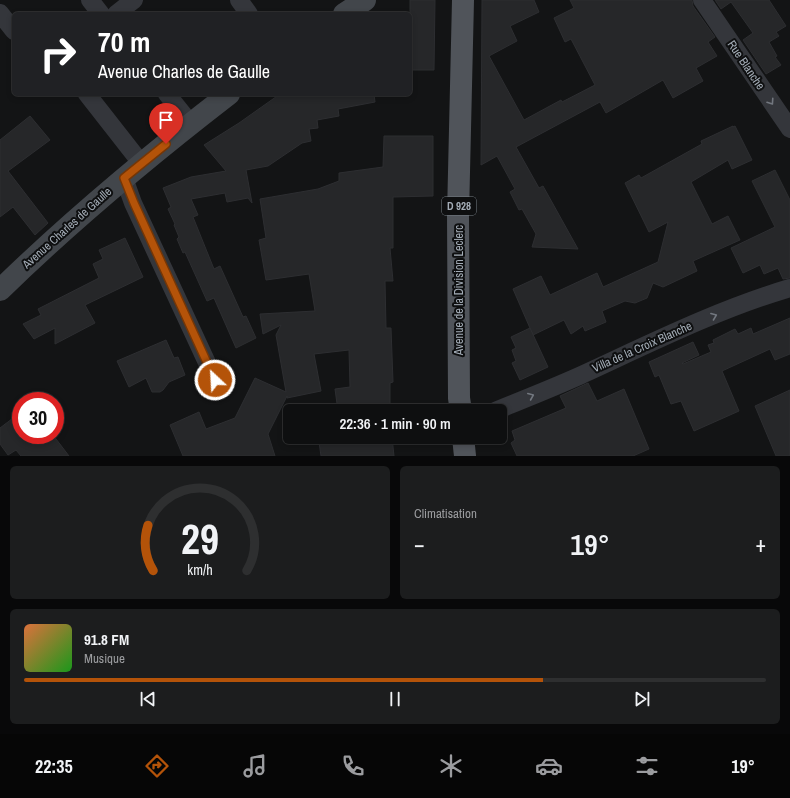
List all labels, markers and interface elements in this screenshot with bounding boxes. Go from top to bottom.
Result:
text: 70 m [98,23,150,61]
icon: right [32,28,84,80]
street label: Rue Blanche [724,37,768,93]
text: Avenue Charles de Gaulle [98,59,270,84]
one-way arrow [766,97,773,104]
pin [149,103,183,144]
icon: arrive [155,109,177,131]
street label: Avenue Charles de Gaulle [18,184,115,273]
road number: D 928 [442,197,476,215]
street label: Avenue de la Division Leclerc [451,225,467,356]
one-way arrow [711,312,718,320]
street label: Villa de la Croix Blanche [590,318,694,376]
position arrow [194,359,236,401]
speed limit sign: 30 [12,392,64,444]
one-way arrow [527,393,535,401]
text: 22:36 · 1 min · 90 m [339,413,451,434]
text: Climatisation [414,505,477,522]
text: 29 [181,510,219,566]
text: 19° [570,524,610,564]
text: − [414,529,425,559]
text: + [755,529,766,559]
text: km/h [187,559,213,578]
text: 91.8 FM [84,629,129,650]
text: Musique [84,650,125,667]
icon: previous [137,688,159,710]
icon: pause [384,688,406,710]
icon: next [631,688,653,710]
icon: directions [143,752,171,780]
icon: music [241,752,269,780]
icon: phone [339,752,367,780]
icon: climate [437,752,465,780]
icon: car [535,752,563,780]
icon: filters [633,752,661,780]
text: 22:35 [35,754,73,779]
text: 19° [731,754,755,779]

